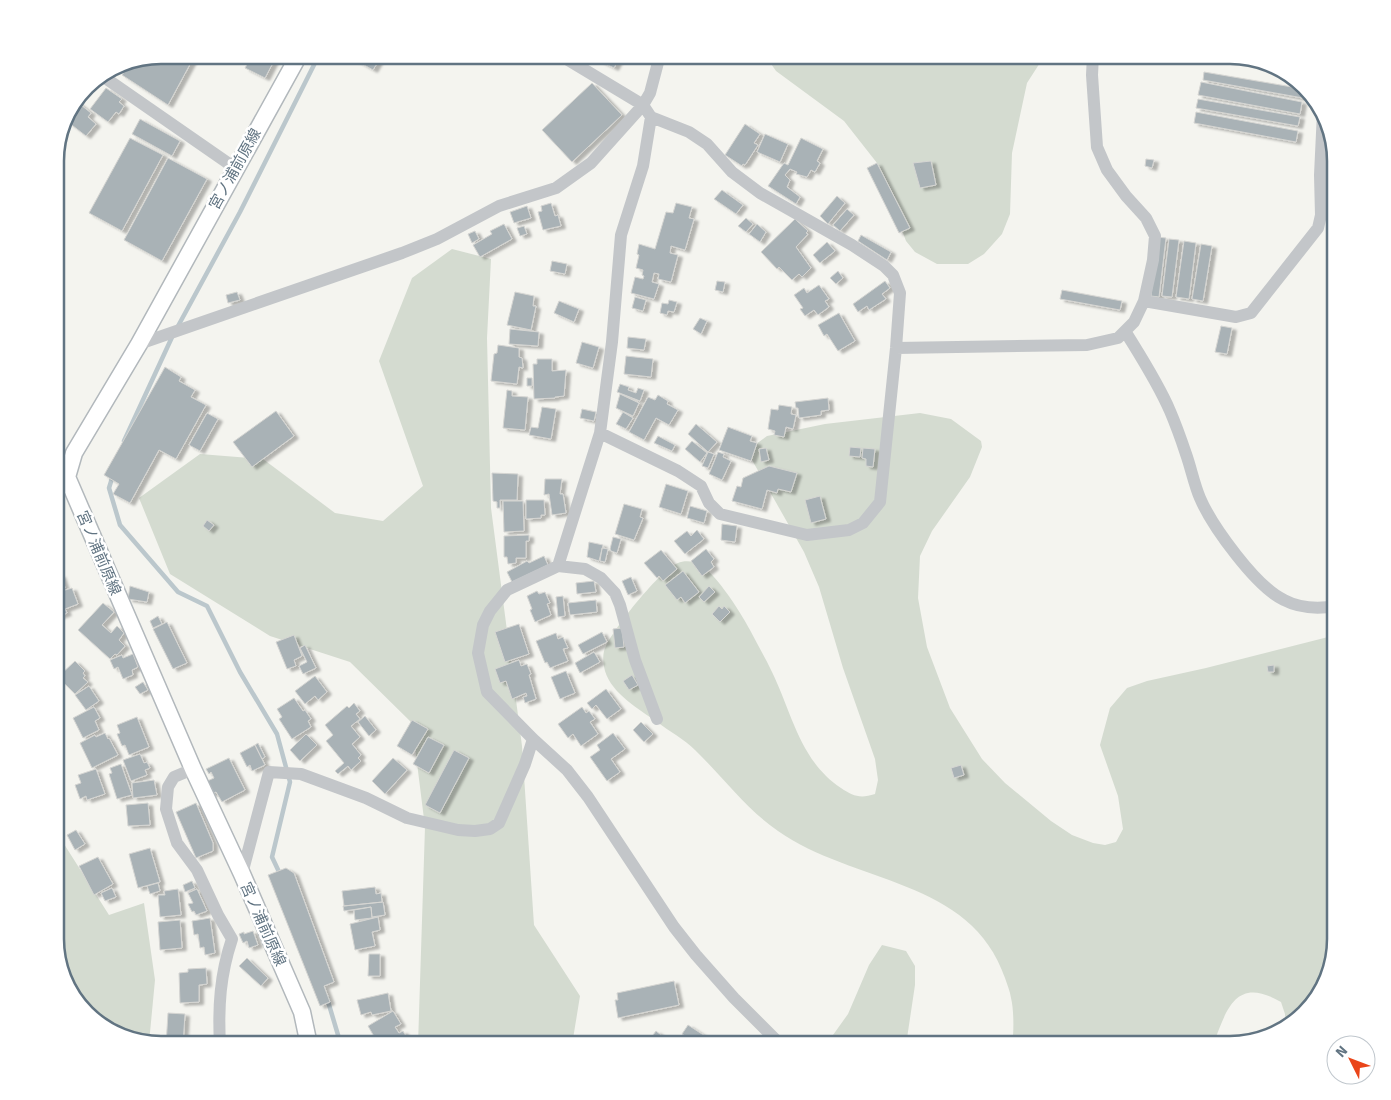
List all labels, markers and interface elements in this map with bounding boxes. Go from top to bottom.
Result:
street label: 宮ノ浦前原線 [205,125,265,213]
street label: 宮ノ浦前原線 [73,508,125,598]
street label: 宮ノ浦前原線 [236,879,290,969]
north arrow [1326,1035,1376,1085]
text: N [1332,1042,1351,1061]

